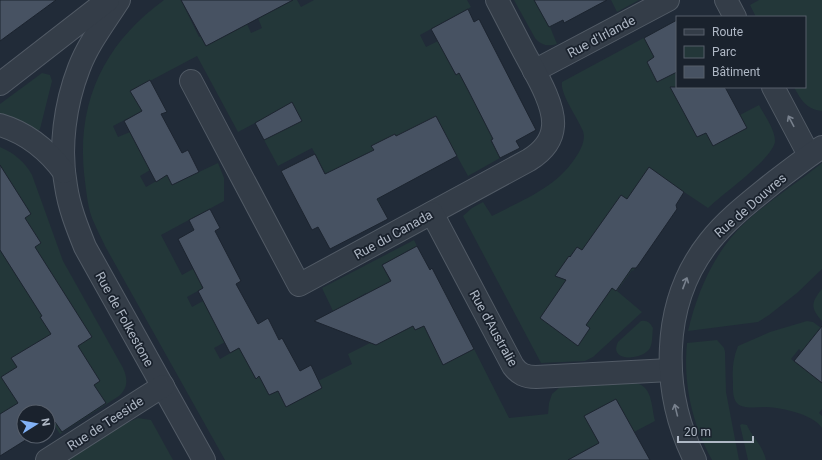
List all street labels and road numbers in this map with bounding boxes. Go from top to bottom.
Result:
street label: Rue d'Irlande [565,12,638,61]
street label: Rue de Douvres [711,170,789,241]
street label: Rue du Canada [351,207,435,262]
street label: Rue de Folkestone [92,269,157,369]
street label: Rue d'Australie [466,287,521,369]
street label: Rue de Teeside [64,393,146,454]

